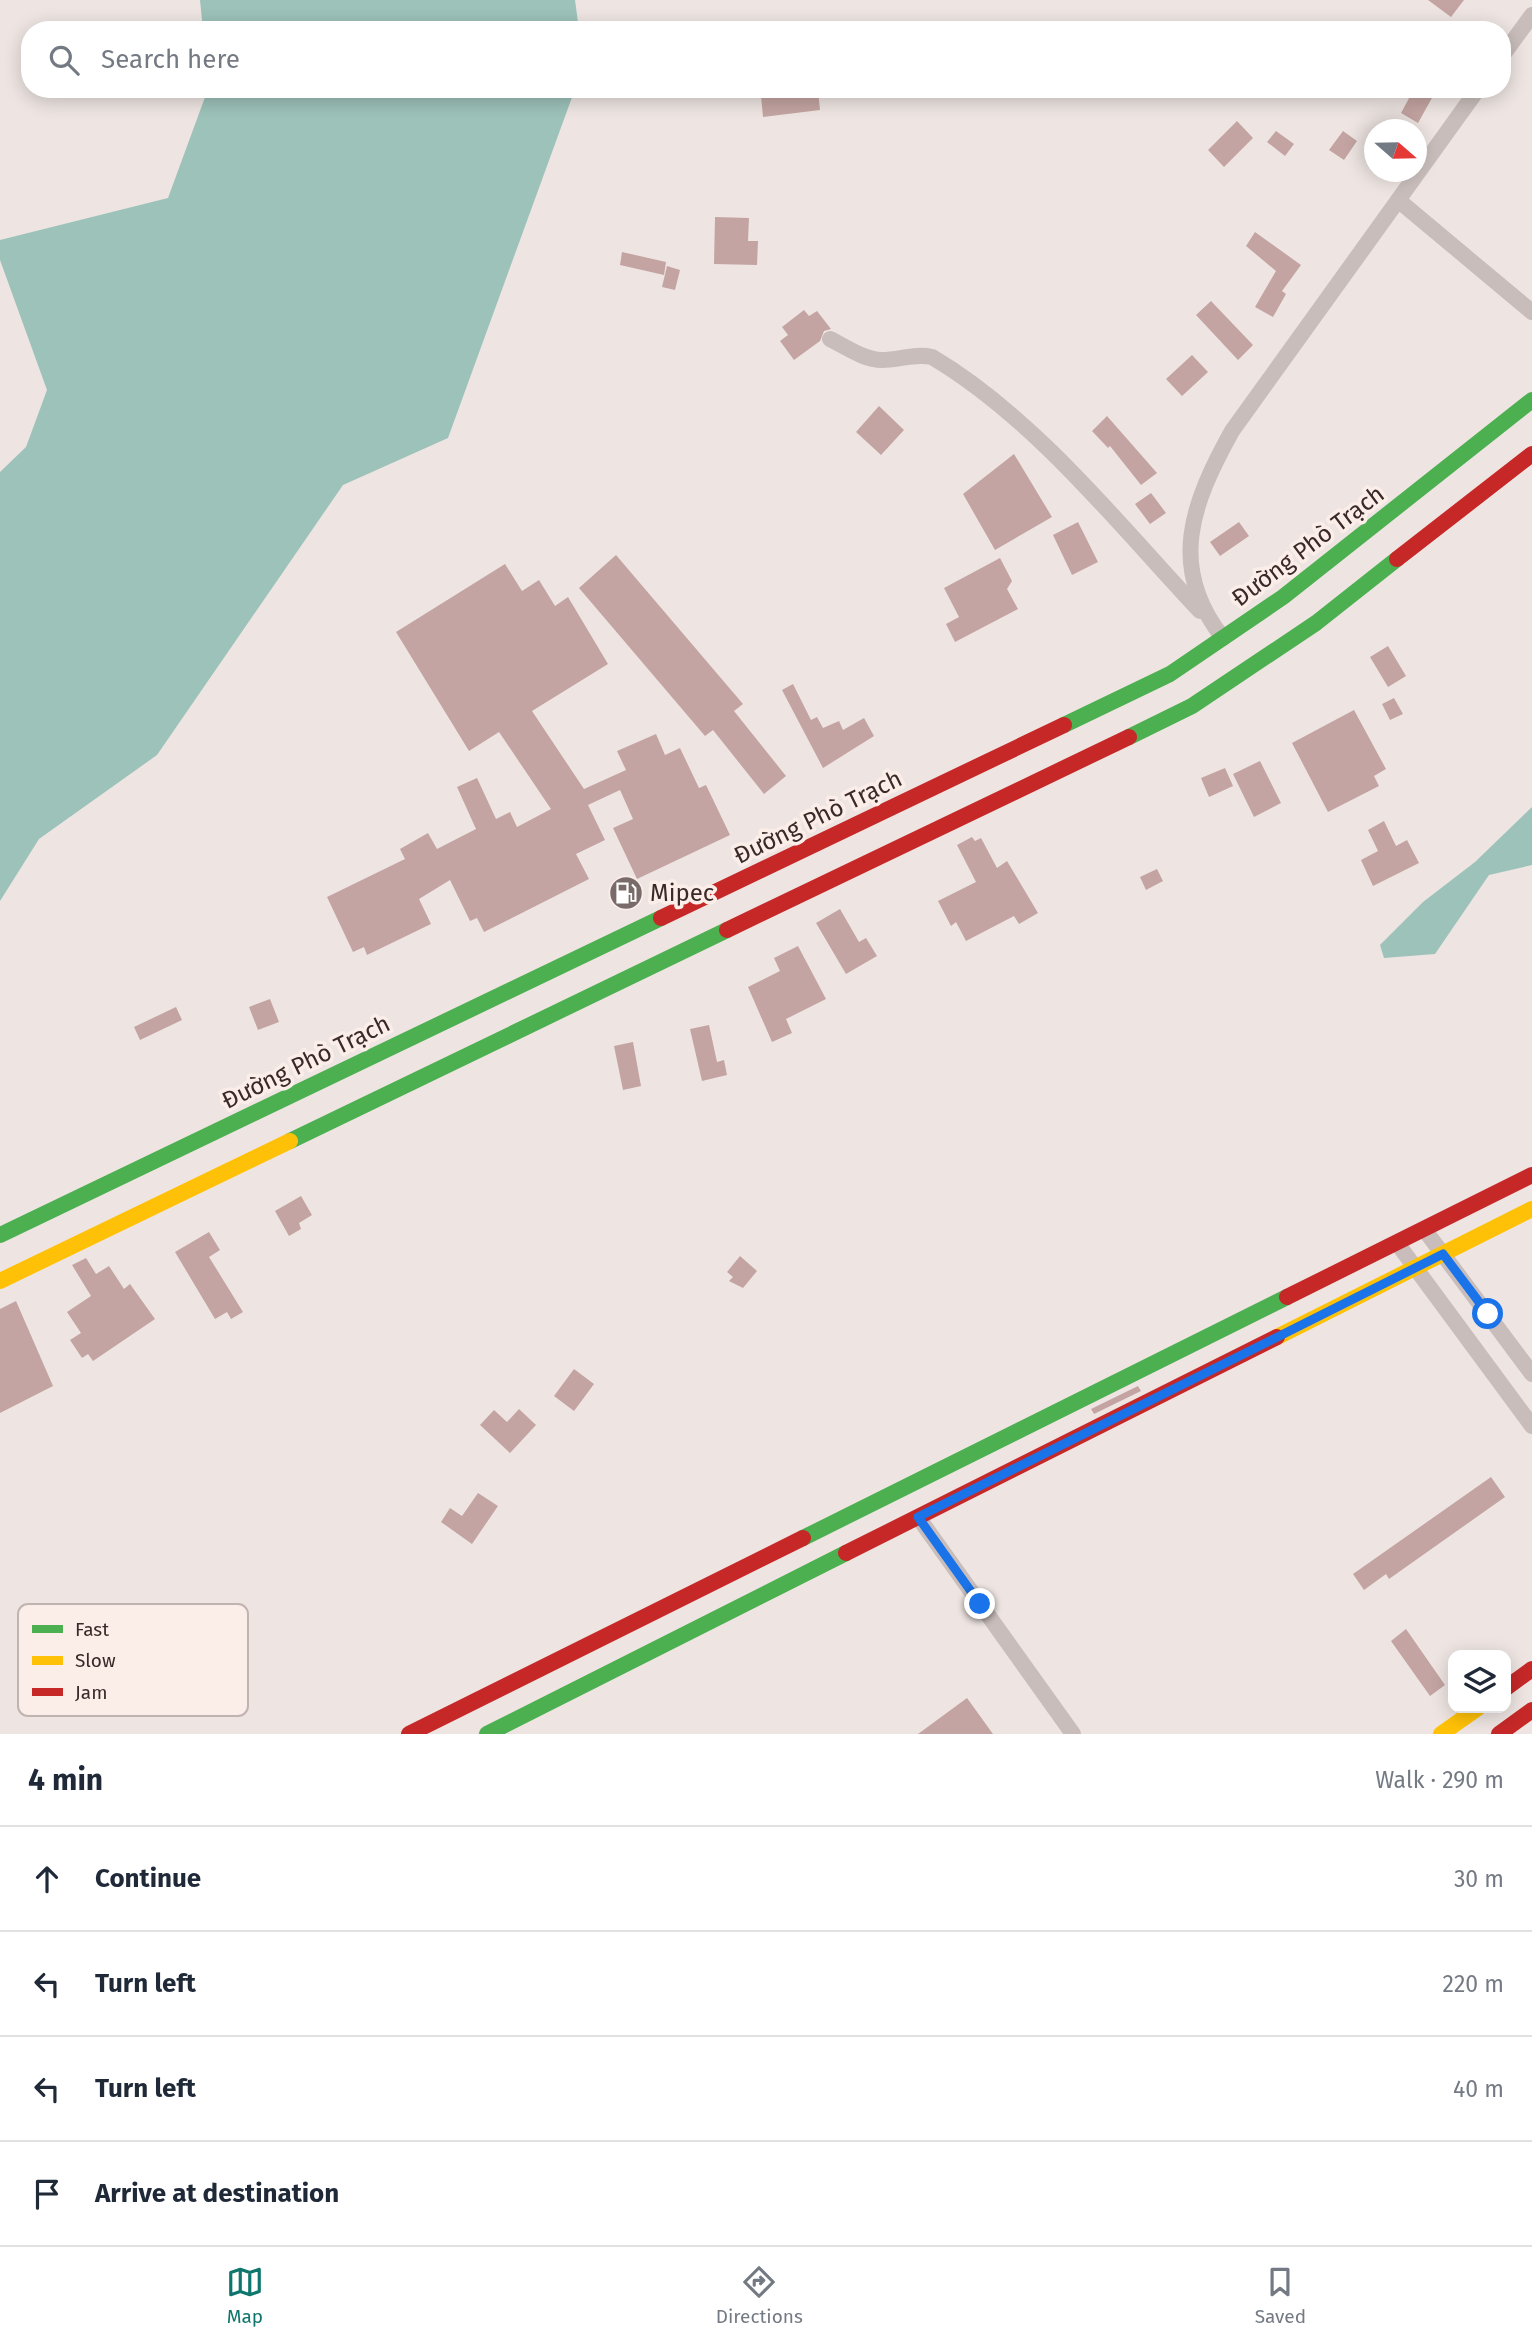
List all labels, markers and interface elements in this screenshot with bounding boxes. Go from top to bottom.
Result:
search box [21,21,1511,98]
icon: search [45,41,83,79]
text: Search here [101,44,240,75]
north arrow [1364,119,1427,182]
street label: Đường Phò Trạch [1226,480,1390,612]
street label: Đường Phò Trạch [729,764,907,870]
fuel station icon: Mipec [607,874,645,912]
place label: Mipec [650,879,714,907]
street label: Đường Phò Trạch [217,1009,395,1115]
route start [1472,1298,1503,1329]
route end [964,1588,995,1619]
legend [18,1604,248,1716]
text: Fast [75,1618,109,1641]
text: Slow [75,1649,116,1672]
map controls [1448,1650,1511,1713]
button: layers [1448,1650,1511,1713]
text: Jam [75,1681,107,1704]
text: 4 min [28,1762,103,1798]
text: Walk · 290 m [1375,1766,1504,1794]
icon: ahead [28,1860,66,1898]
text: Continue [95,1863,201,1894]
text: 30 m [1454,1865,1504,1893]
icon: left [28,1965,66,2003]
text: Turn left [95,1968,196,1999]
text: 220 m [1443,1970,1504,1998]
icon: left [28,2070,66,2108]
text: Turn left [95,2073,196,2104]
text: 40 m [1453,2075,1504,2103]
icon: arrive [28,2175,66,2213]
text: Arrive at destination [95,2178,339,2209]
tab: Map [226,2263,264,2328]
tab: Directions [716,2263,803,2328]
tab: Saved [1255,2263,1306,2328]

